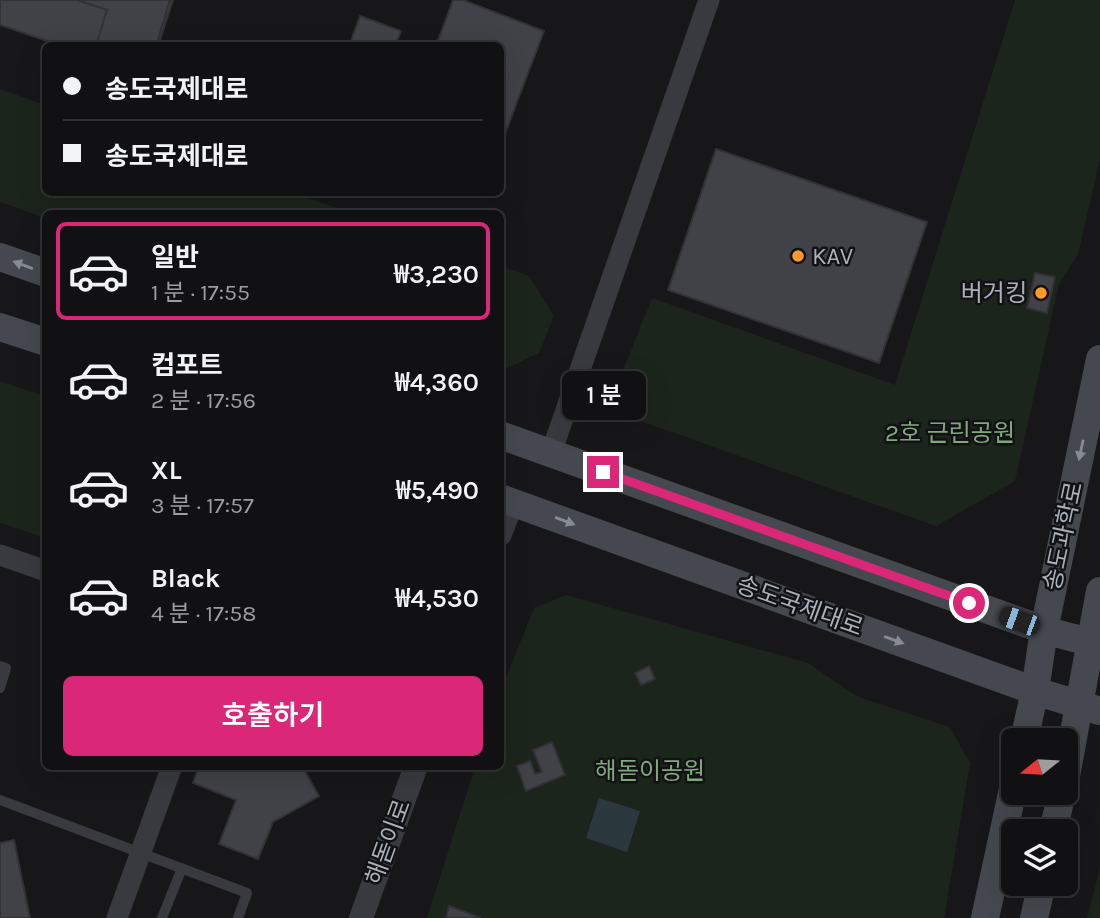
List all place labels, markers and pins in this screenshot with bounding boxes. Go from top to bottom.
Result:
place label: KAV [812,242,854,270]
marker: KAV [790,248,806,264]
place label: 버거킹 [961,279,1027,307]
marker: 버거킹 [1033,285,1049,301]

